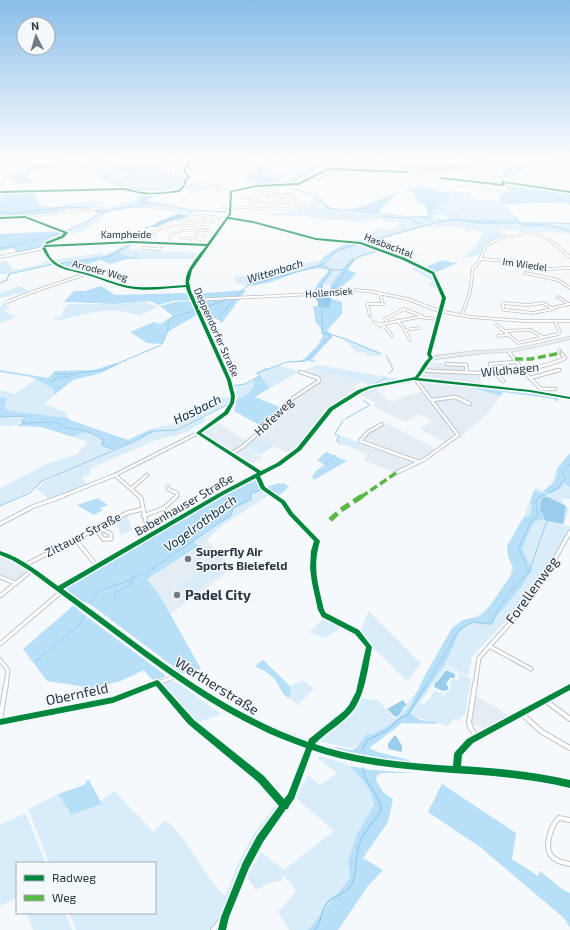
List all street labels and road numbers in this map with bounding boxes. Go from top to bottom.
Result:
street label: Kampheide [101,228,151,240]
street label: Hasbachtal [363,230,415,260]
street label: Im Wiedel [502,255,548,273]
street label: Arroder Weg [71,257,130,283]
street label: Hollensiek [305,284,353,300]
street label: Deppendorfer Straße [192,286,242,378]
street label: Wildhagen [480,359,540,379]
street label: Höfeweg [251,394,296,438]
street label: Babenhauser Straße [132,470,235,538]
street label: Zittauer Straße [42,509,123,559]
street label: Forellenweg [501,553,562,627]
street label: Wertherstraße [172,653,262,718]
street label: Obernfeld [44,679,110,708]

